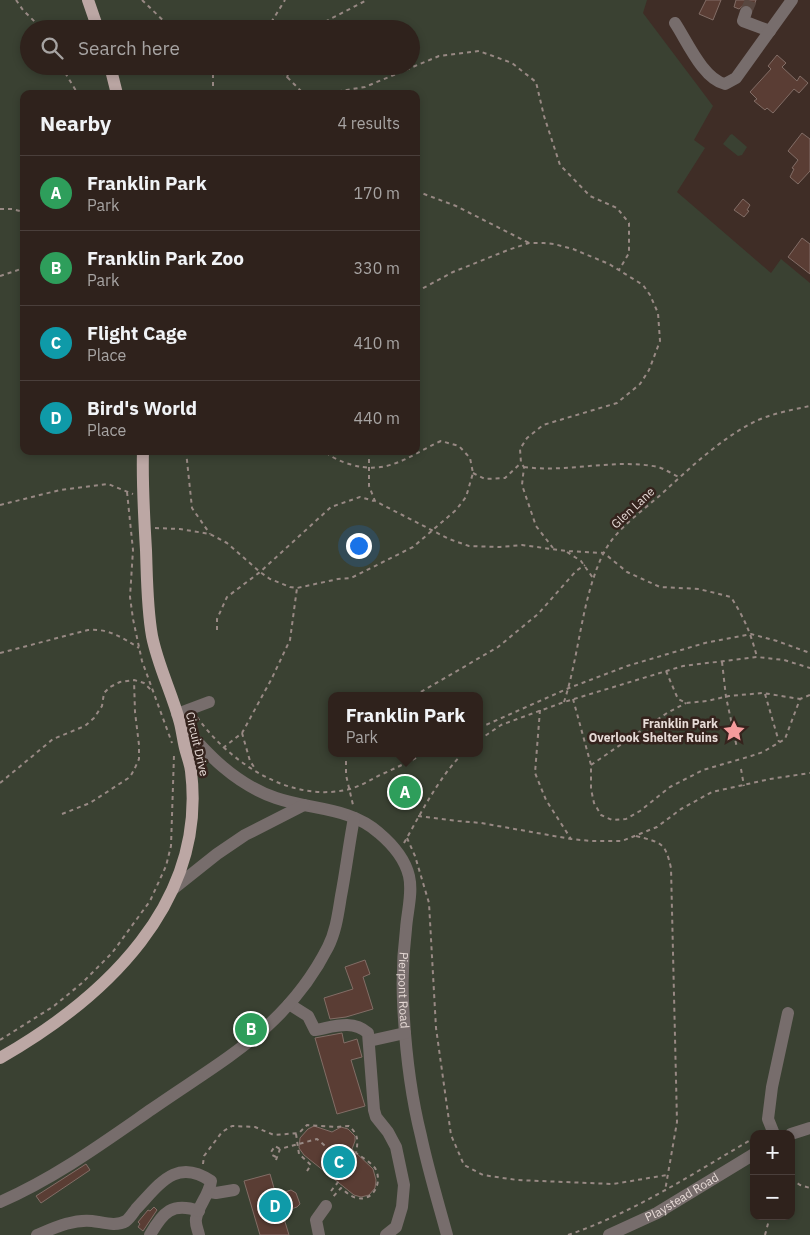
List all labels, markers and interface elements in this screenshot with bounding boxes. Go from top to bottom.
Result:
search box [20,20,420,75]
icon: search [38,34,66,62]
text: Search here [78,36,180,60]
text: Nearby [40,109,111,137]
text: 4 results [337,113,400,133]
text: Franklin Park [87,171,207,195]
text: A [51,183,61,203]
text: 170 m [353,183,400,203]
text: Park [87,195,119,215]
text: Franklin Park Zoo [87,246,244,270]
text: B [51,258,61,278]
text: 330 m [353,258,400,278]
text: Park [87,270,119,290]
text: Flight Cage [87,321,187,345]
text: C [51,333,61,353]
text: 410 m [353,333,400,353]
text: Place [87,345,126,365]
text: Bird's World [87,396,197,420]
text: D [50,408,62,428]
text: 440 m [353,408,400,428]
text: Place [87,420,126,440]
street label: Glen Lane [608,484,658,531]
your location [346,533,372,559]
popup [328,692,483,757]
text: Franklin Park [346,703,465,727]
street label: Circuit Drive [183,710,212,778]
place label: Franklin Park Overlook Shelter Ruins [589,716,718,745]
place icon: Franklin Park Overlook Shelter Ruins [721,718,747,744]
text: Park [346,727,378,747]
pin: A [389,773,421,811]
street label: Pierpont Road [396,952,413,1029]
pin: B [235,1010,267,1048]
map controls [750,1130,795,1220]
button: + [750,1130,795,1175]
pin: C [323,1143,355,1181]
street label: Playstead Road [642,1169,721,1225]
button: − [750,1175,795,1220]
pin: D [259,1187,291,1225]

